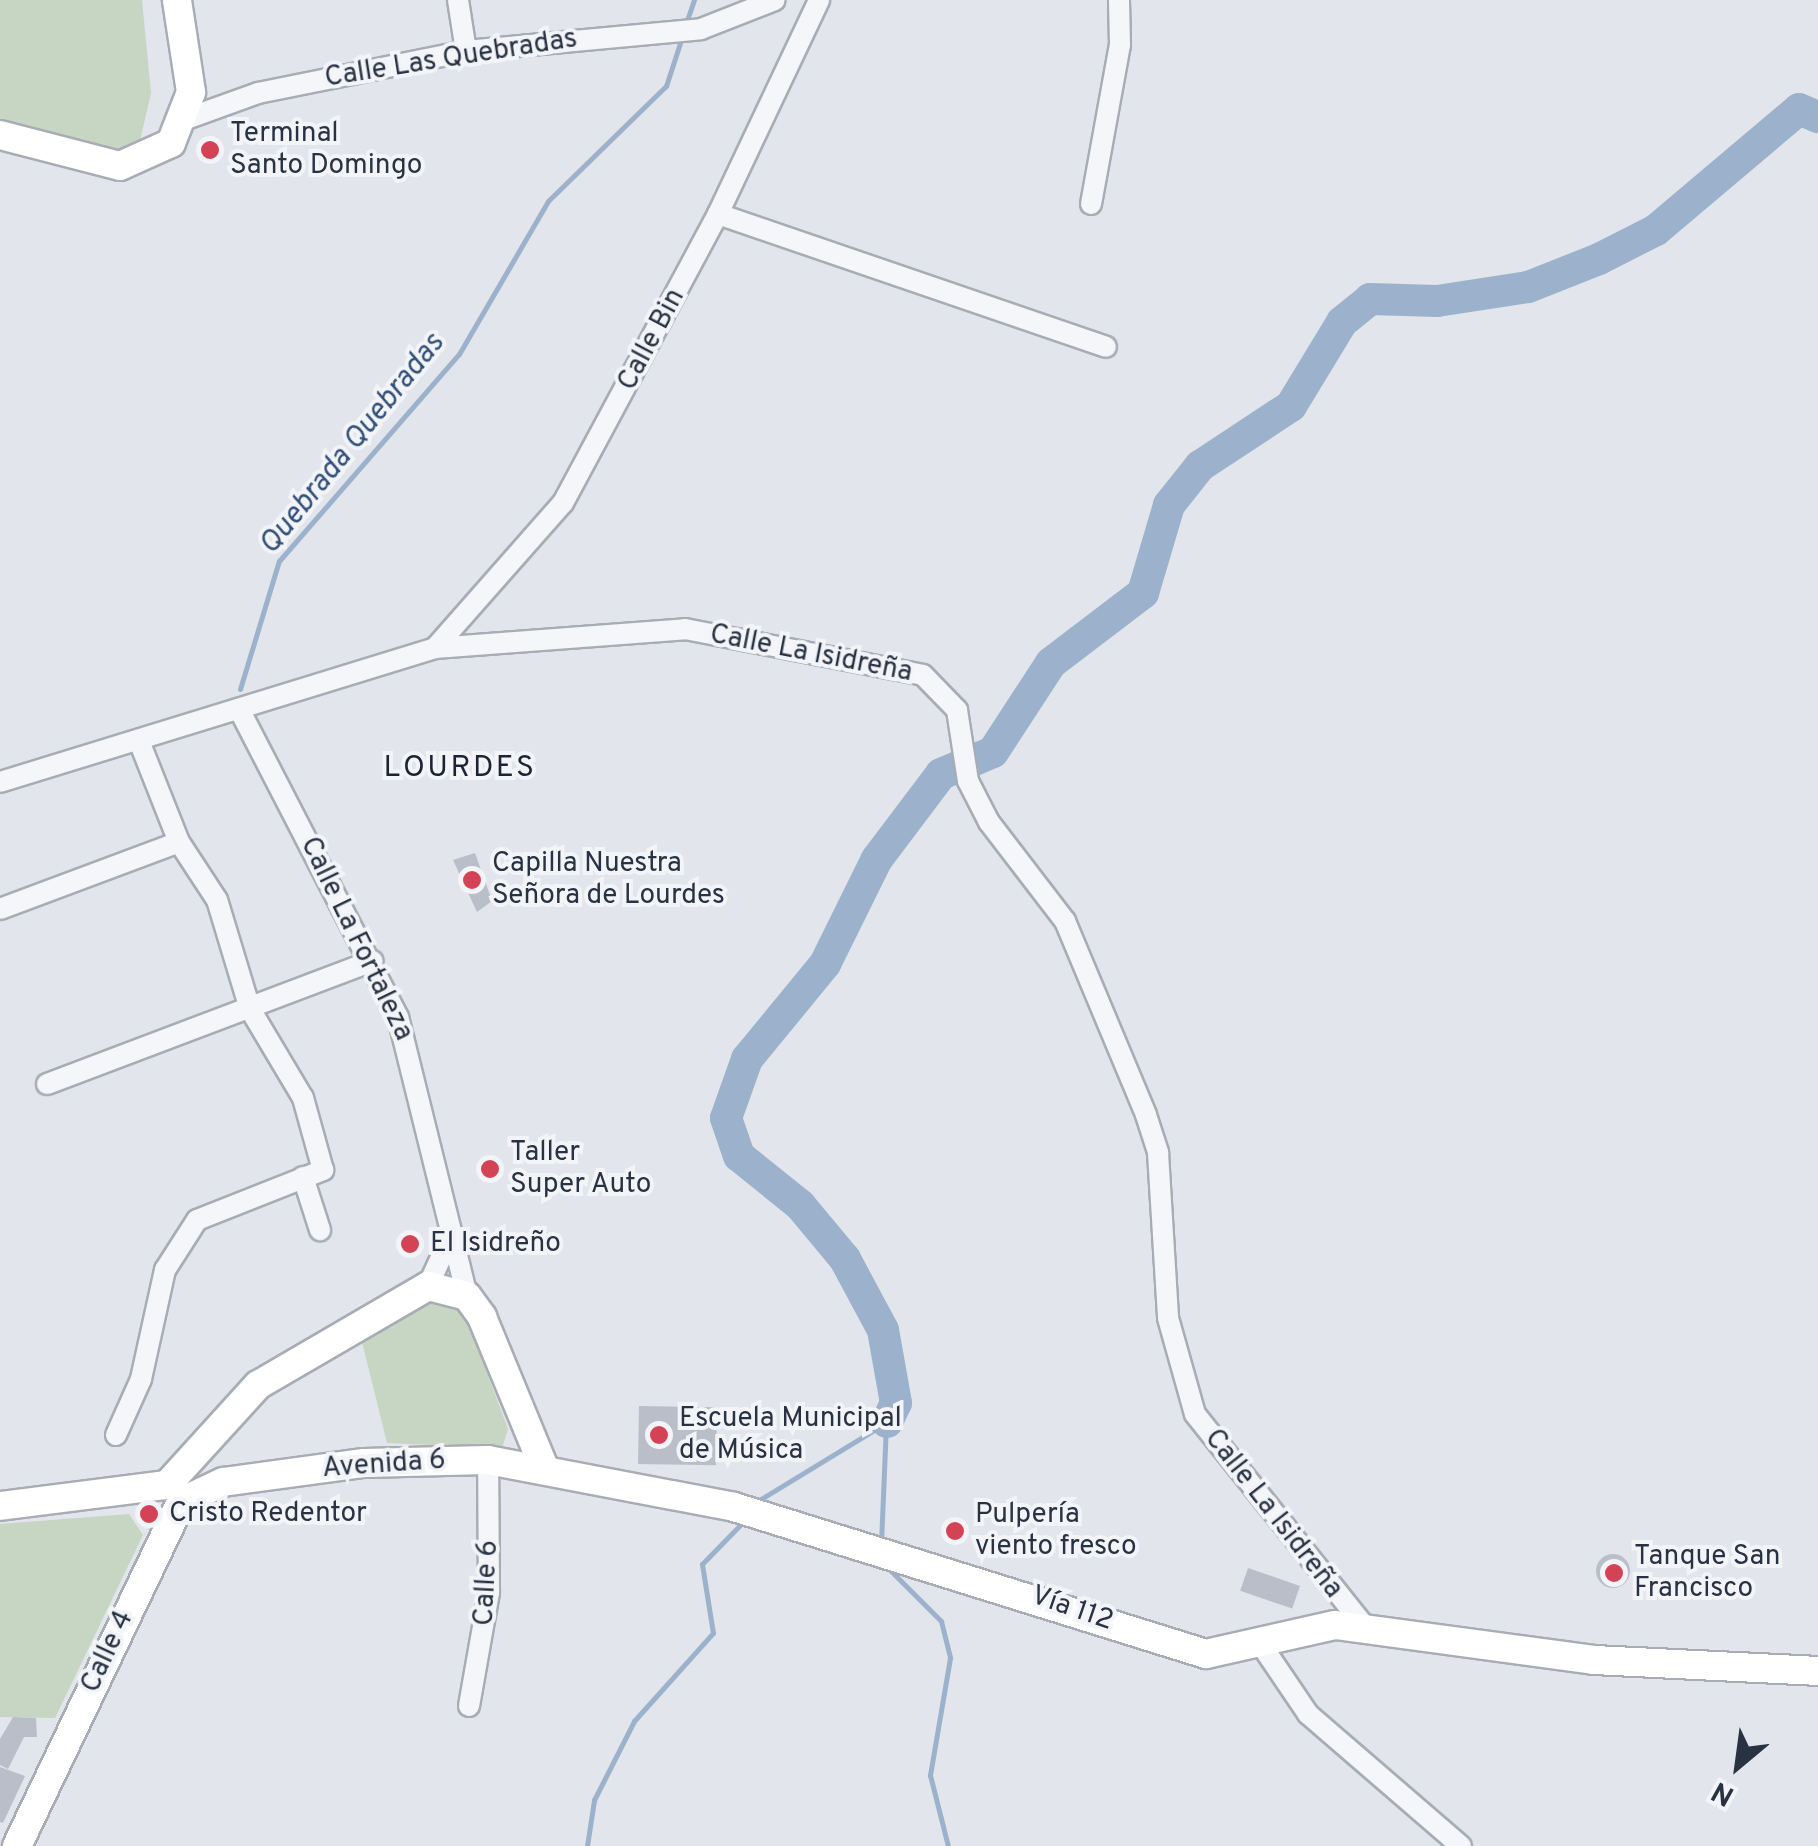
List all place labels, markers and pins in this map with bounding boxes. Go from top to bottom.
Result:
place label: Terminal Santo Domingo [230,117,422,183]
marker: Terminal Santo Domingo [199,139,221,161]
place label: Capilla Nuestra Señora de Lourdes [492,847,725,913]
marker: Capilla Nuestra Señora de Lourdes [461,869,483,891]
place label: Taller Super Auto [510,1136,652,1202]
marker: Taller Super Auto [479,1158,501,1180]
place label: El Isidreño [430,1227,561,1261]
marker: El Isidreño [399,1233,421,1255]
place label: Escuela Municipal de Música [679,1402,902,1468]
marker: Escuela Municipal de Música [648,1424,670,1446]
place label: Cristo Redentor [169,1497,367,1531]
place label: Pulpería viento fresco [975,1498,1137,1564]
marker: Cristo Redentor [138,1503,160,1525]
marker: Pulpería viento fresco [944,1520,966,1542]
place label: Tanque San Francisco [1634,1540,1780,1606]
marker: Tanque San Francisco [1603,1562,1625,1584]

